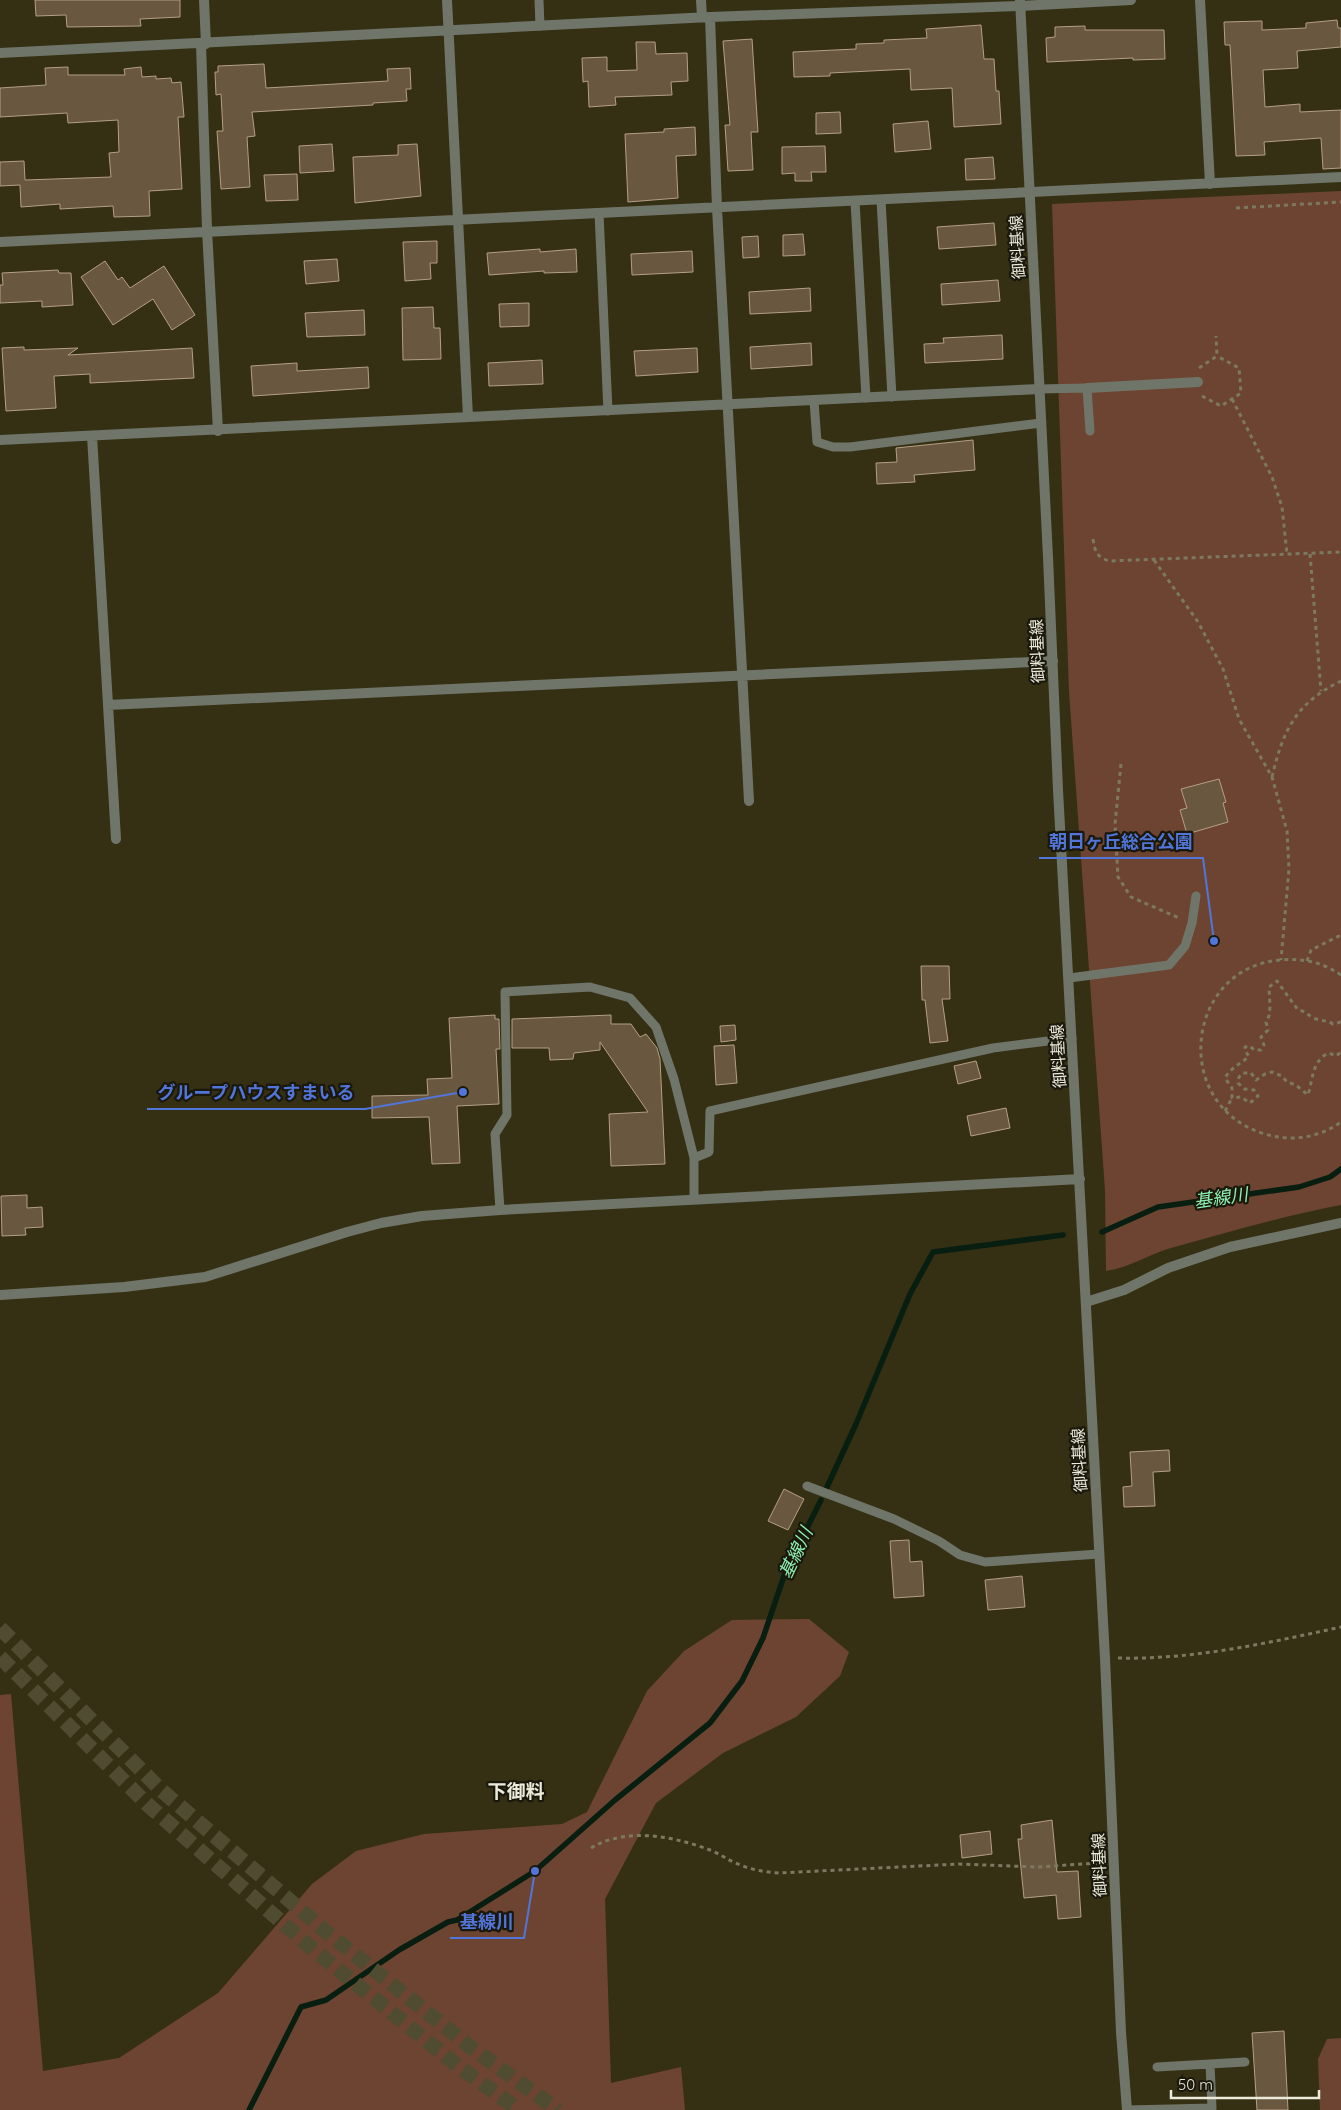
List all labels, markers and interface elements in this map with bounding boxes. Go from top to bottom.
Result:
street label: 御料基線 [1005,215,1029,279]
street label: 御料基線 [1026,619,1048,683]
callout: 朝日ヶ丘総合公園 [1039,825,1203,858]
text: 朝日ヶ丘総合公園 [1049,830,1193,853]
street label: 御料基線 [1046,1024,1070,1088]
callout: グループハウスすまいる [147,1076,365,1109]
text: グループハウスすまいる [158,1081,354,1104]
water label: 基線川 [1193,1182,1251,1213]
street label: 御料基線 [1067,1428,1091,1492]
water label: 基線川 [774,1522,818,1582]
district label: 下御料 [487,1779,545,1803]
street label: 御料基線 [1088,1833,1110,1897]
callout: 基線川 [450,1905,524,1938]
text: 基線川 [460,1910,514,1933]
scale bar [1171,2068,1318,2100]
text: 50 m [1178,2075,1213,2094]

